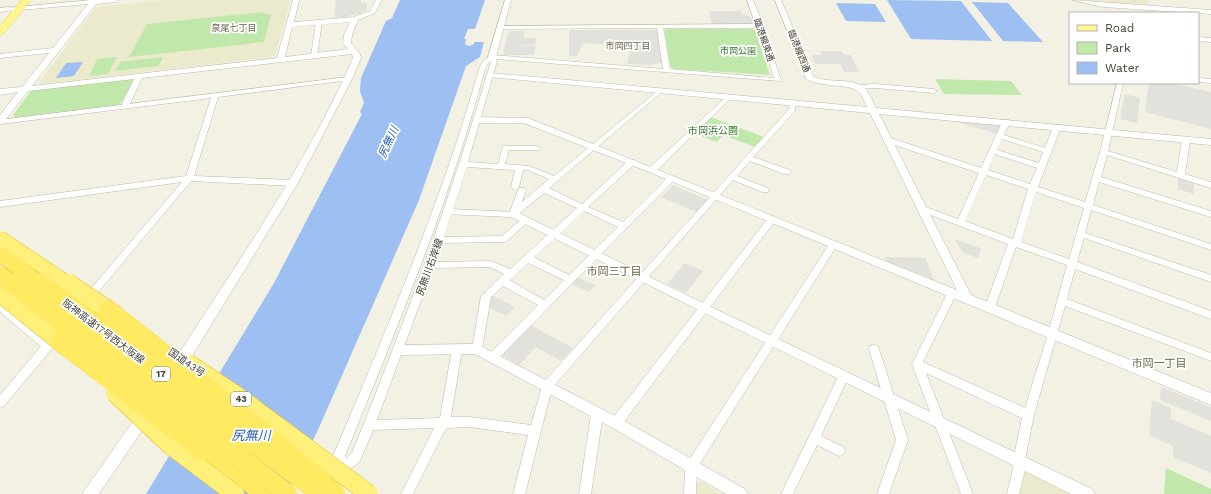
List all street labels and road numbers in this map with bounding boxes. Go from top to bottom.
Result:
street label: 臨港線東通 [752,17,776,63]
street label: 臨港線西通 [786,28,812,74]
street label: 尻無川右岸線 [414,237,445,297]
street label: 阪神高速17号西大阪線 [61,297,147,366]
street label: 国道43号 [166,346,207,379]
road number: 17 [152,367,170,381]
road number: 43 [231,392,251,406]

